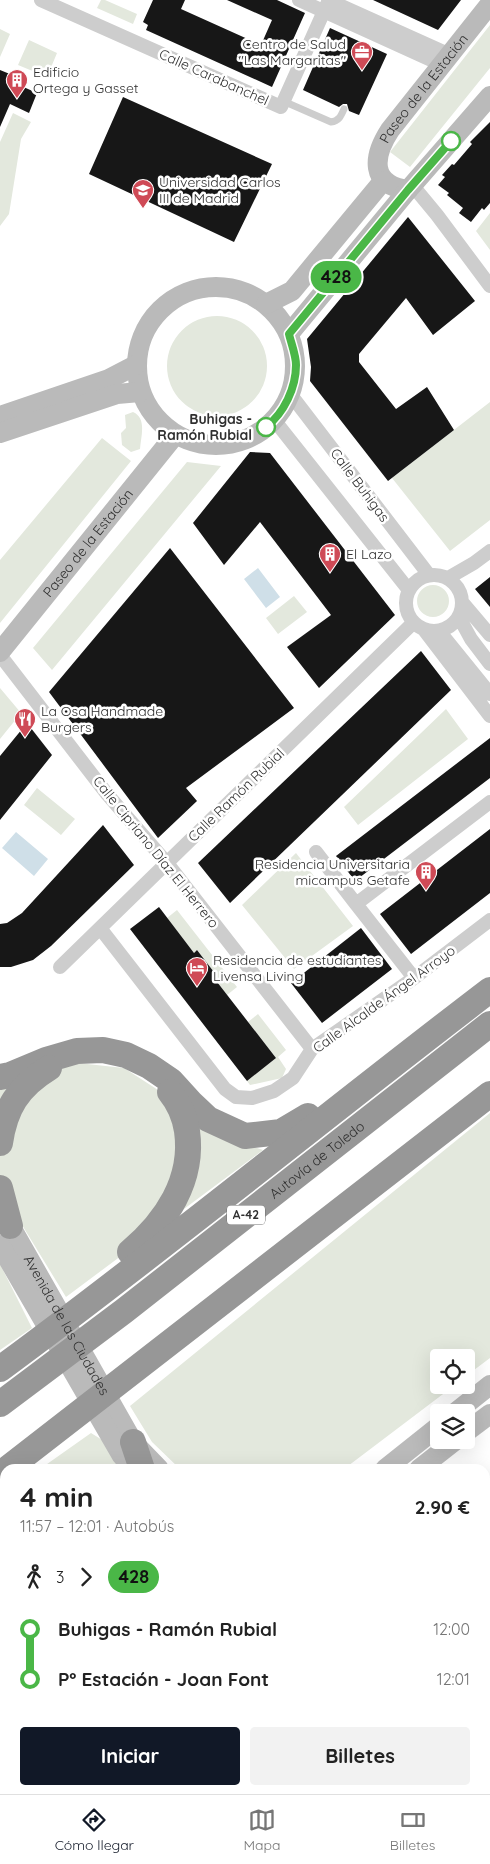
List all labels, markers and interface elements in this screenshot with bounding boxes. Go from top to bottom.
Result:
street label: Paseo de la Estación [375,30,472,146]
place label: Centro de Salud "Las Margaritas" [238,35,346,69]
office icon: Centro de Salud "Las Margaritas" [350,40,374,71]
street label: Calle Carabanchel [156,45,272,109]
place label: Edificio Ortega y Gasset [33,63,139,97]
building icon: Edificio Ortega y Gasset [5,68,29,99]
unlabelled marker [441,131,461,151]
place label: Universidad Carlos III de Madrid [159,173,281,207]
school or university icon: Universidad Carlos III de Madrid [131,178,155,209]
line badge: 428 [307,261,365,293]
text: 428 [321,265,351,288]
place label: Buhigas - Ramón Rubial [157,410,252,444]
marker: Buhigas - Ramón Rubial [256,417,276,437]
street label: Calle Buhigas [327,445,393,525]
street label: Paseo de la Estación [39,485,137,601]
building icon: El Lazo [318,542,342,573]
place label: El Lazo [346,545,392,563]
place label: La Osa Handmade Burgers [41,702,163,736]
restaurant icon: La Osa Handmade Burgers [13,707,37,738]
street label: Calle Ramón Rubial [184,744,288,846]
street label: Calle Cipriano Díaz El Herrero [89,772,223,932]
place label: Residencia Universitaria micampus Getafe [255,855,410,889]
building icon: Residencia Universitaria micampus Getafe [414,860,438,891]
street label: Calle Alcalde Ángel Arroyo [309,941,459,1057]
place label: Residencia de estudiantes Livensa Living [213,951,381,985]
hotel icon: Residencia de estudiantes Livensa Living [185,956,209,987]
street label: Autovía de Toledo [266,1117,368,1203]
road number: A-42 [227,1206,265,1224]
street label: Avenida de las Ciudades [20,1252,114,1398]
map controls [430,1349,475,1449]
button: locate [430,1349,475,1394]
button: layers [430,1404,475,1449]
text: 4 min [20,1479,93,1514]
text: 2.90 € [415,1495,470,1519]
text: 11:57 – 12:01 · Autobús [20,1516,174,1536]
icon: walk [20,1563,48,1591]
icon: forward [72,1563,100,1591]
text: 428 [118,1565,149,1588]
text: 3 [56,1567,64,1587]
text: Buhigas - Ramón Rubial [58,1617,277,1641]
text: 12:00 [433,1619,470,1639]
text: Pº Estación - Joan Font [58,1667,269,1691]
text: 12:01 [437,1669,470,1689]
button: Iniciar [20,1727,240,1785]
button: Billetes [250,1727,470,1785]
tab: Cómo llegar [55,1806,134,1854]
tab: Mapa [243,1806,280,1854]
tab: Billetes [390,1806,435,1854]

